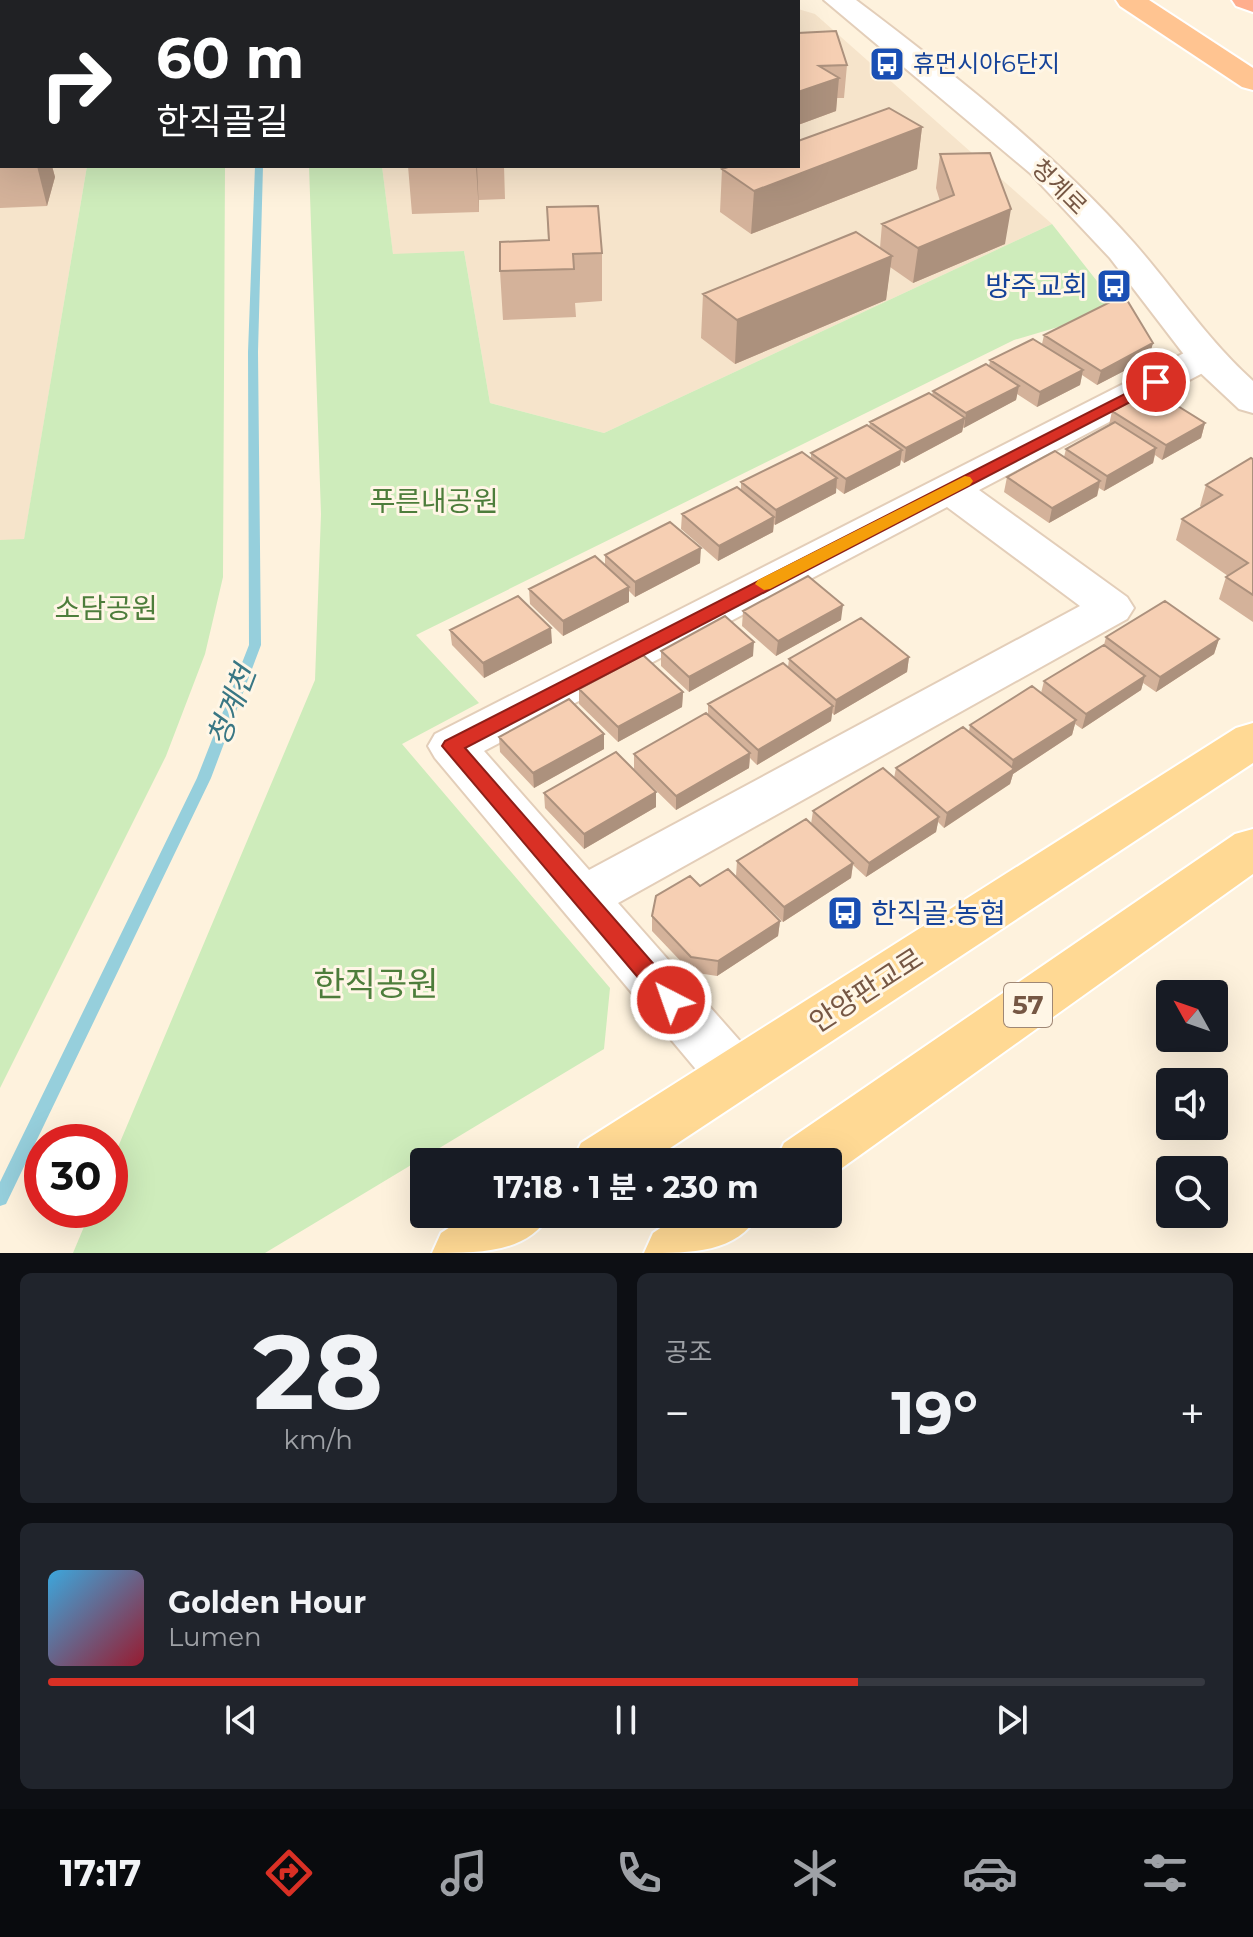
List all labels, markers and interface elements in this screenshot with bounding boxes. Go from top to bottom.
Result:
text: 60 m [156,24,304,92]
icon: right [24,32,128,136]
bus stop icon: 휴먼시아6단지 [868,45,906,83]
place label: 휴먼시아6단지 [913,49,1060,78]
text: 한직골길 [156,99,288,143]
street label: 청계로 [1026,153,1093,220]
bus stop icon: 방주교회 [1095,267,1133,305]
place label: 방주교회 [985,269,1088,303]
pin [1122,348,1190,416]
icon: arrive [1134,360,1178,404]
park label: 푸른내공원 [370,484,498,518]
park label: 소담공원 [54,591,158,625]
water label: 청계천 [199,657,265,751]
bus stop icon: 한직골.농협 [826,894,864,932]
place label: 한직골.농협 [871,896,1006,930]
street label: 안양판교로 [803,941,929,1039]
position arrow [629,958,713,1042]
park label: 한직공원 [313,963,439,1005]
north arrow [1156,980,1228,1052]
map controls [1156,980,1228,1228]
road number: 57 [1004,983,1052,1027]
button: sound [1156,1068,1228,1140]
speed limit sign: 30 [24,1124,128,1228]
button: search [1156,1156,1228,1228]
text: 17:18 · 1 분 · 230 m [494,1169,758,1206]
text: 28 [253,1308,383,1435]
text: 공조 [665,1336,712,1368]
text: 19° [891,1376,978,1449]
text: − [665,1386,690,1440]
text: + [1180,1386,1205,1440]
text: km/h [284,1424,353,1456]
text: Golden Hour [168,1584,366,1621]
text: Lumen [168,1621,261,1653]
icon: previous [219,1698,263,1742]
icon: pause [604,1698,648,1742]
icon: next [990,1698,1034,1742]
icon: directions [261,1845,317,1901]
icon: music [436,1845,492,1901]
icon: phone [611,1845,667,1901]
icon: climate [787,1845,843,1901]
icon: car [962,1845,1018,1901]
icon: filters [1137,1845,1193,1901]
text: 17:17 [60,1851,141,1895]

